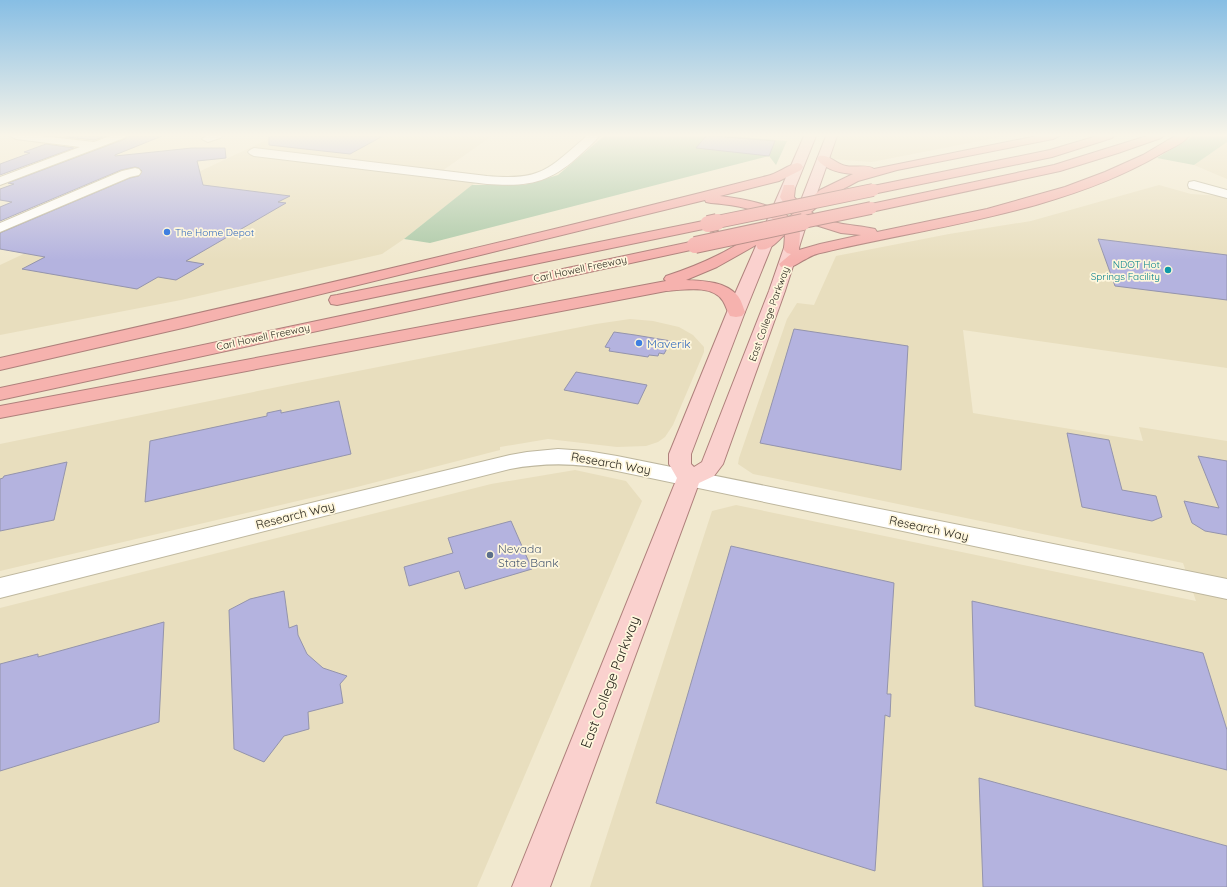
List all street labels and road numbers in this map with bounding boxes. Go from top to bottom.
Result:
street label: Carl Howell Freeway [532,253,628,285]
street label: East College Parkway [746,265,792,363]
street label: Carl Howell Freeway [215,321,311,353]
street label: Research Way [570,449,652,477]
street label: Research Way [254,498,336,532]
street label: Research Way [888,512,970,544]
street label: East College Parkway [576,613,644,751]

